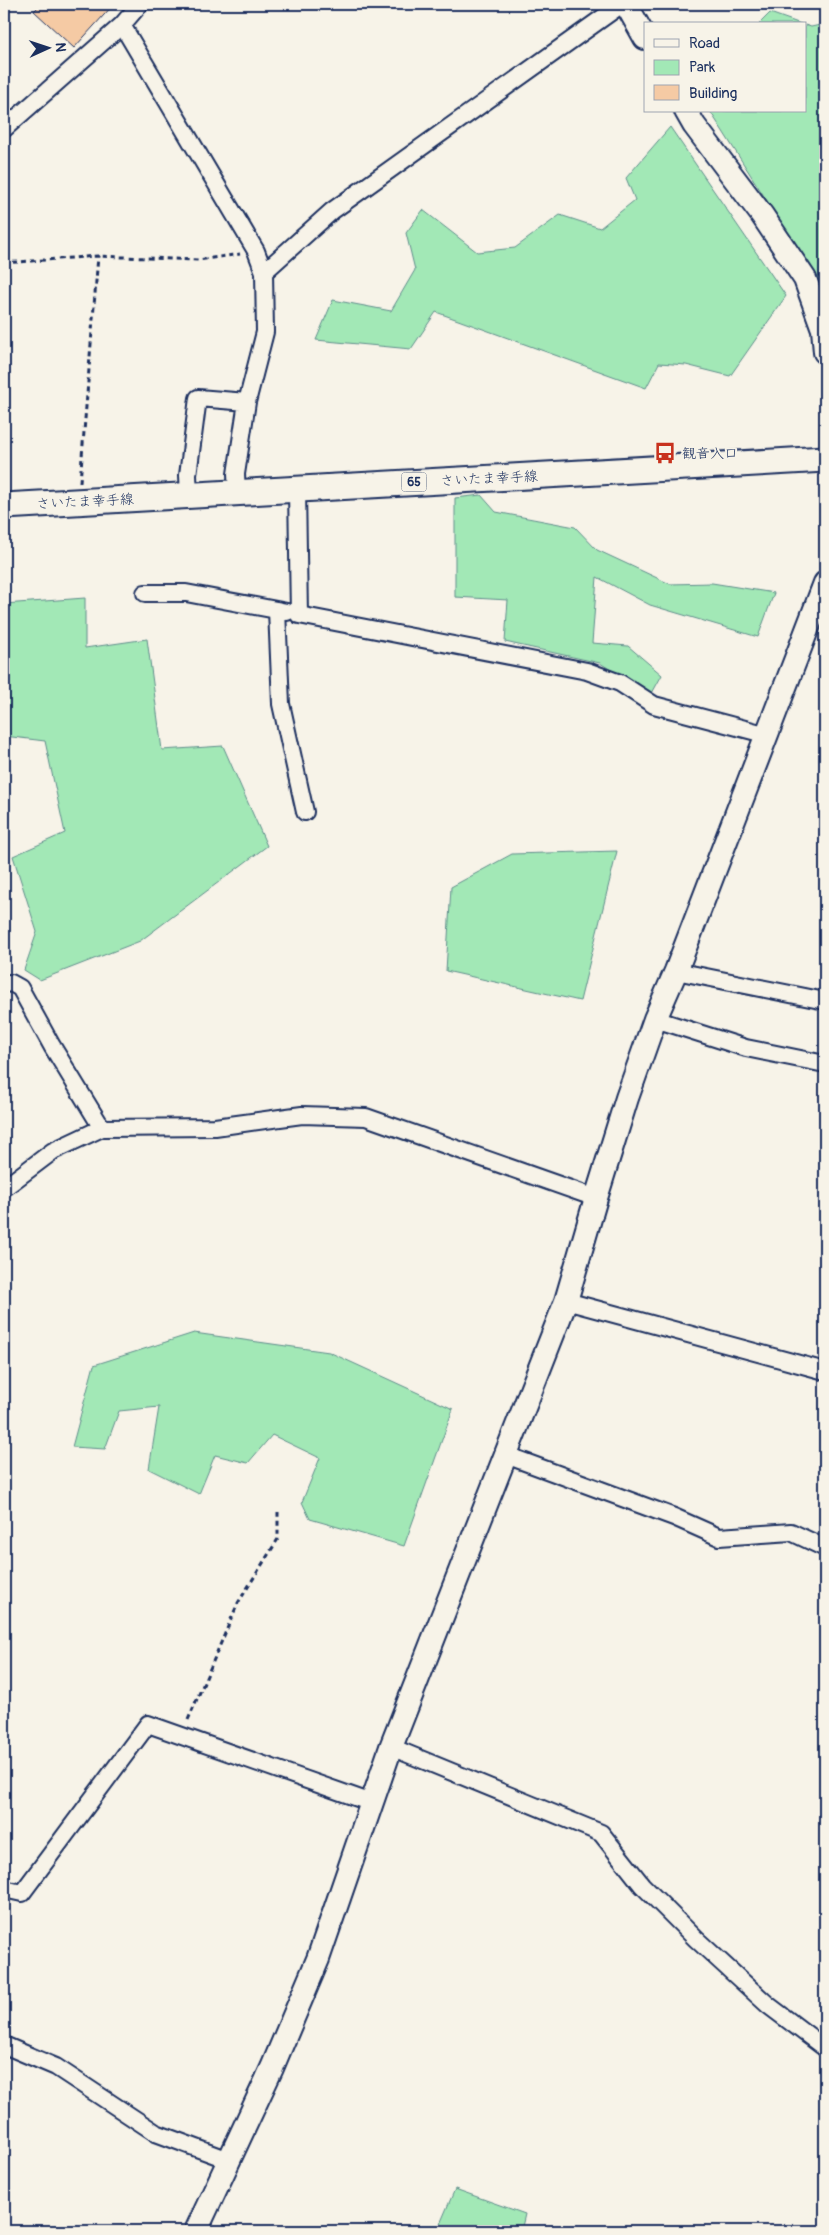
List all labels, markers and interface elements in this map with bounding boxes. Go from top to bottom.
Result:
north arrow [22,22,72,72]
legend [644,22,806,112]
text: Road [689,34,720,53]
text: N [52,42,69,53]
text: Park [689,58,716,77]
text: Building [689,84,737,103]
bus stop icon: 観音入口 [652,440,678,466]
place label: 観音入口 [682,445,738,462]
street label: さいたま幸手線 [440,467,538,490]
road number: 65 [402,472,426,492]
street label: さいたま幸手線 [36,490,134,513]

